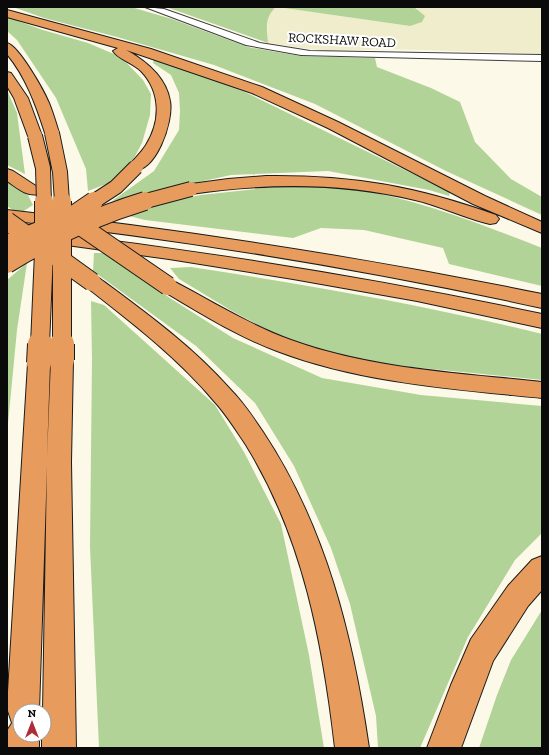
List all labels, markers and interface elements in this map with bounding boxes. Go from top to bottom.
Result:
street label: ROCKSHAW ROAD [288,30,396,50]
north arrow [12,703,52,743]
text: N [28,707,37,720]

